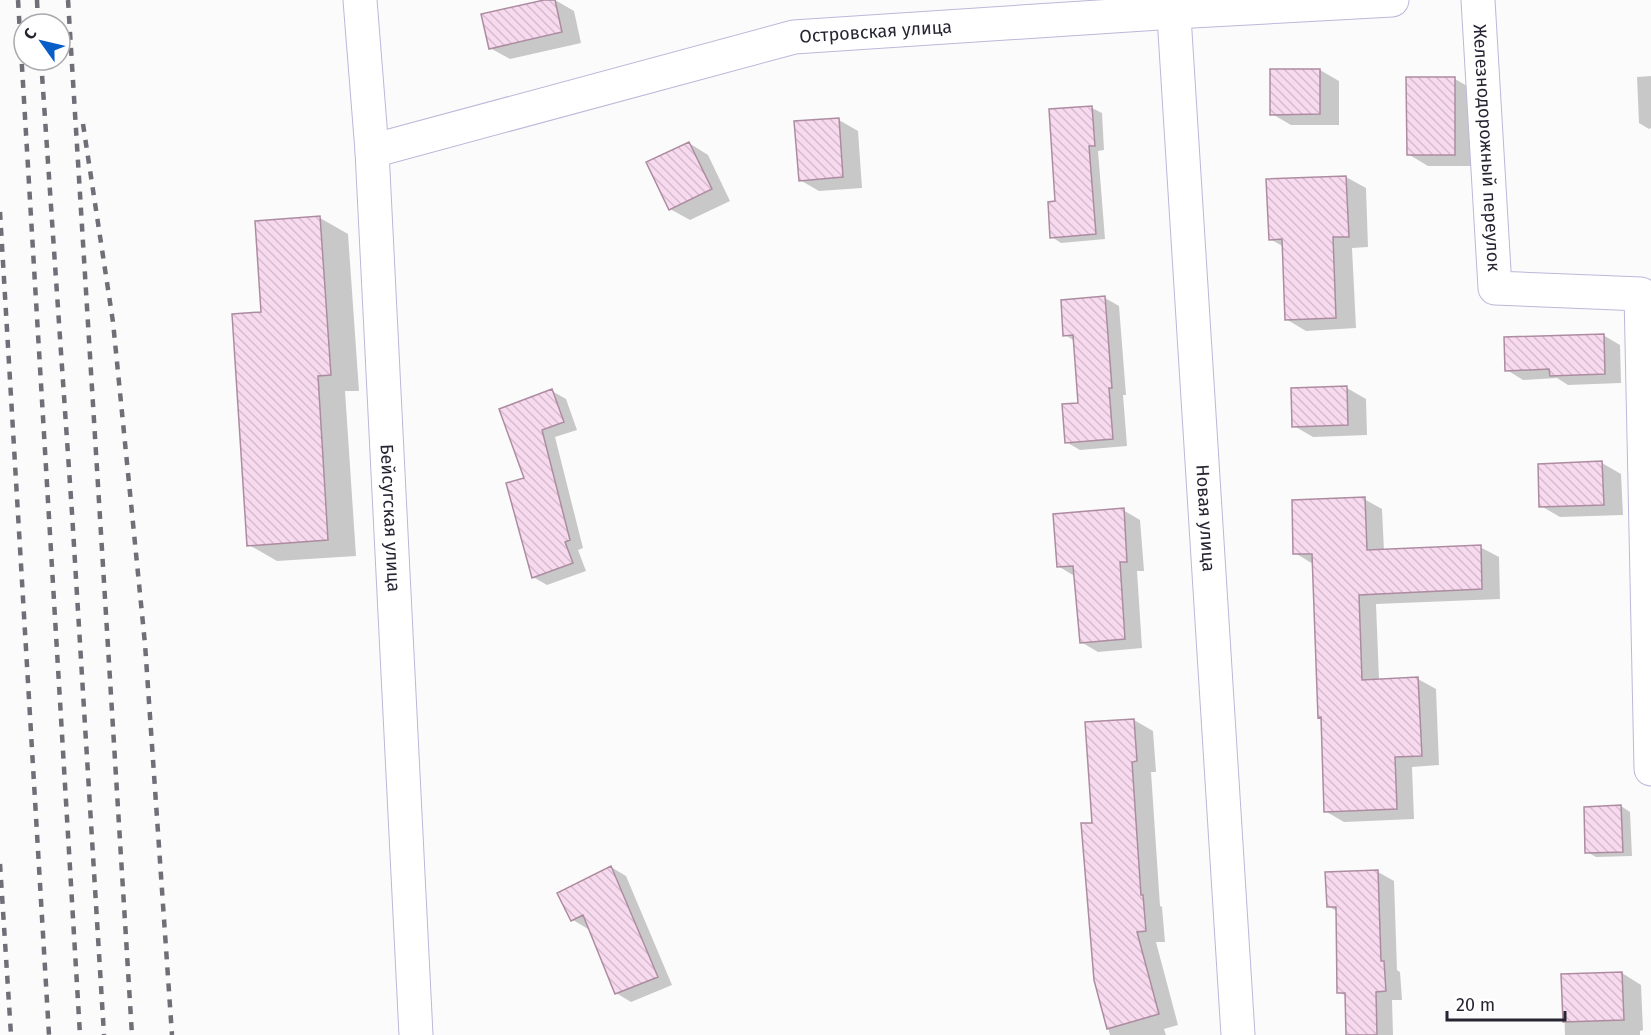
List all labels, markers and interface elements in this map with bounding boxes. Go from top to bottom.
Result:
north arrow [12,12,72,72]
street label: Островская улица [799,16,953,48]
street label: Железнодорожный переулок [1468,23,1505,273]
text: С [20,24,41,43]
street label: Бейсугская улица [376,444,405,593]
street label: Новая улица [1191,464,1220,572]
scale bar [1447,984,1566,1022]
text: 20 m [1456,994,1495,1016]

